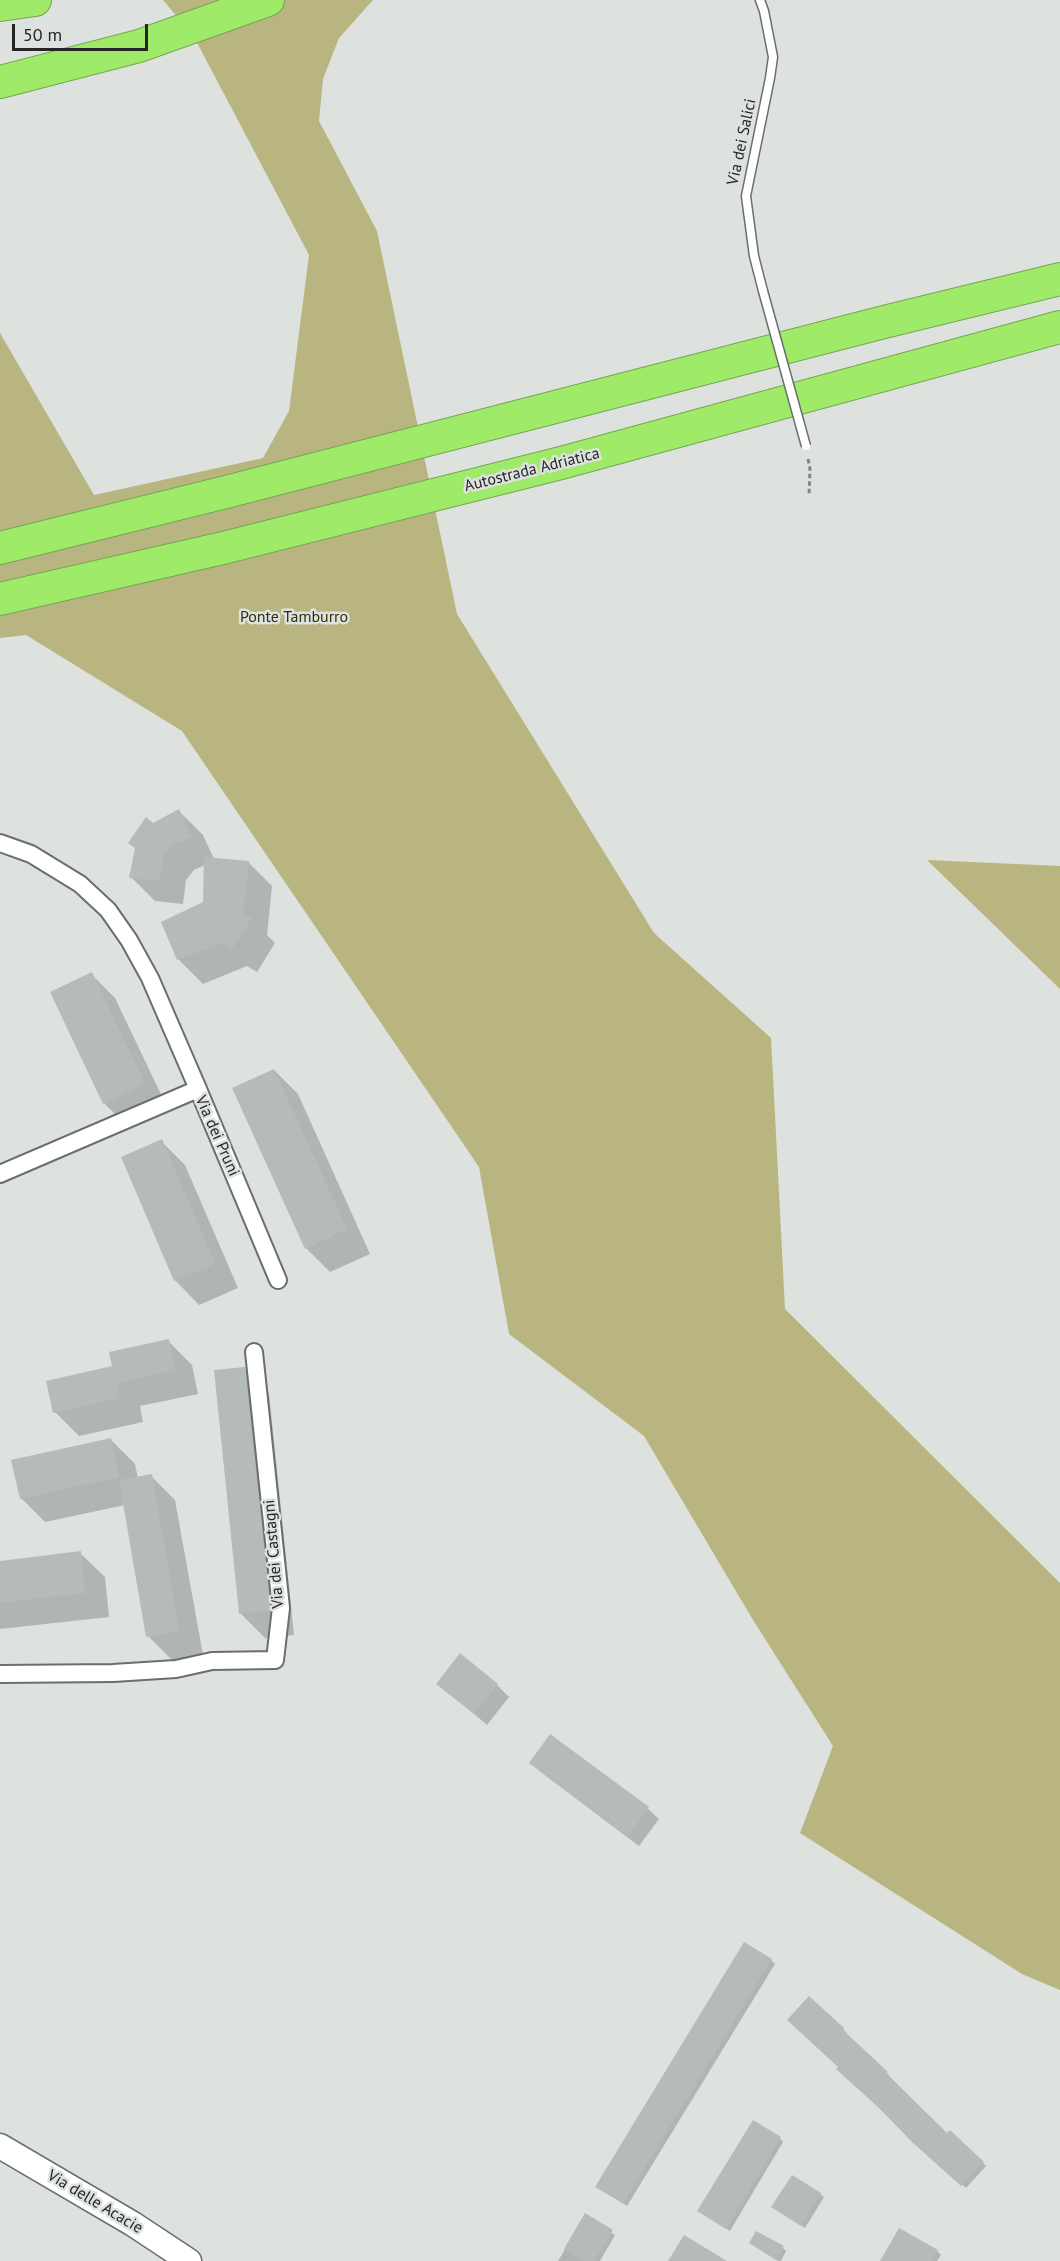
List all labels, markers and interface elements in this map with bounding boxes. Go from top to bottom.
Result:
scale bar [15,12,152,50]
text: 50 m [23,23,62,46]
street label: Via dei Salici [723,97,761,187]
street label: Autostrada Adriatica [462,444,602,496]
park label: Ponte Tamburro [240,607,348,627]
street label: Via dei Pruni [191,1093,243,1179]
street label: Via dei Castagni [260,1499,288,1609]
street label: Via delle Acacie [44,2166,146,2238]

